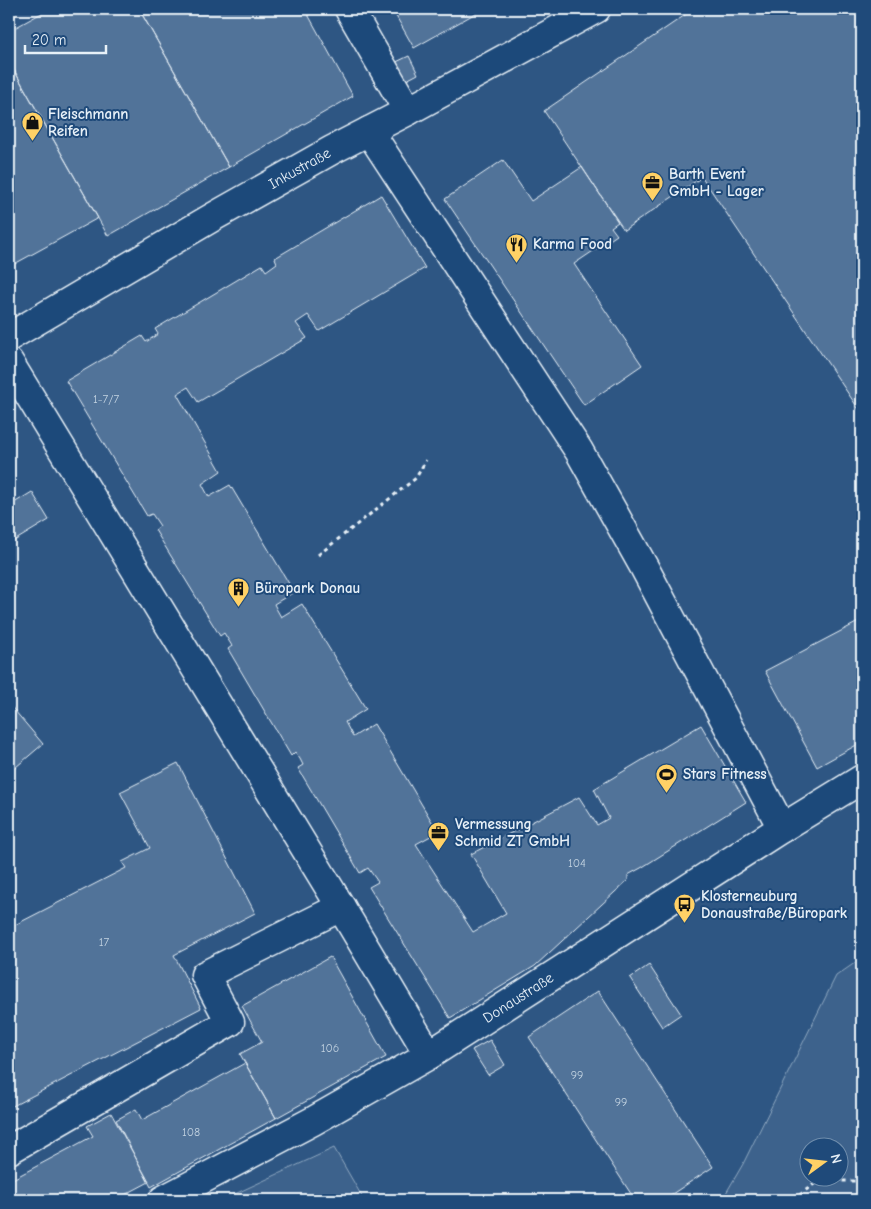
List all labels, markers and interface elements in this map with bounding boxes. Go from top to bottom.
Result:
scale bar [25,22,106,54]
text: 20 m [32,31,66,49]
place label: Fleischmann Reifen [48,105,128,140]
shop icon: Fleischmann Reifen [20,111,44,142]
street label: Inkustraße [265,143,334,193]
place label: Barth Event GmbH - Lager [669,165,764,200]
office icon: Barth Event GmbH - Lager [641,171,665,202]
restaurant icon: Karma Food [505,232,529,263]
place label: Karma Food [533,235,612,253]
house number: 1-7/7 [93,392,119,406]
building icon: Büropark Donau [227,576,251,607]
place label: Büropark Donau [255,579,360,597]
sports icon: Stars Fitness [655,762,679,793]
place label: Stars Fitness [683,765,767,783]
place label: Vermessung Schmid ZT GmbH [455,815,570,850]
office icon: Vermessung Schmid ZT GmbH [427,821,451,852]
house number: 104 [568,856,586,870]
place label: Klosterneuburg Donaustraße/Büropark [701,887,848,922]
bus stop icon: Klosterneuburg Donaustraße/Büropark [673,893,697,924]
house number: 17 [99,935,110,949]
street label: Donaustraße [479,968,557,1027]
house number: 106 [321,1041,339,1055]
house number: 99 [571,1068,583,1082]
house number: 99 [615,1095,627,1109]
house number: 108 [182,1125,200,1139]
north arrow [798,1136,848,1186]
text: N [827,1152,845,1165]

